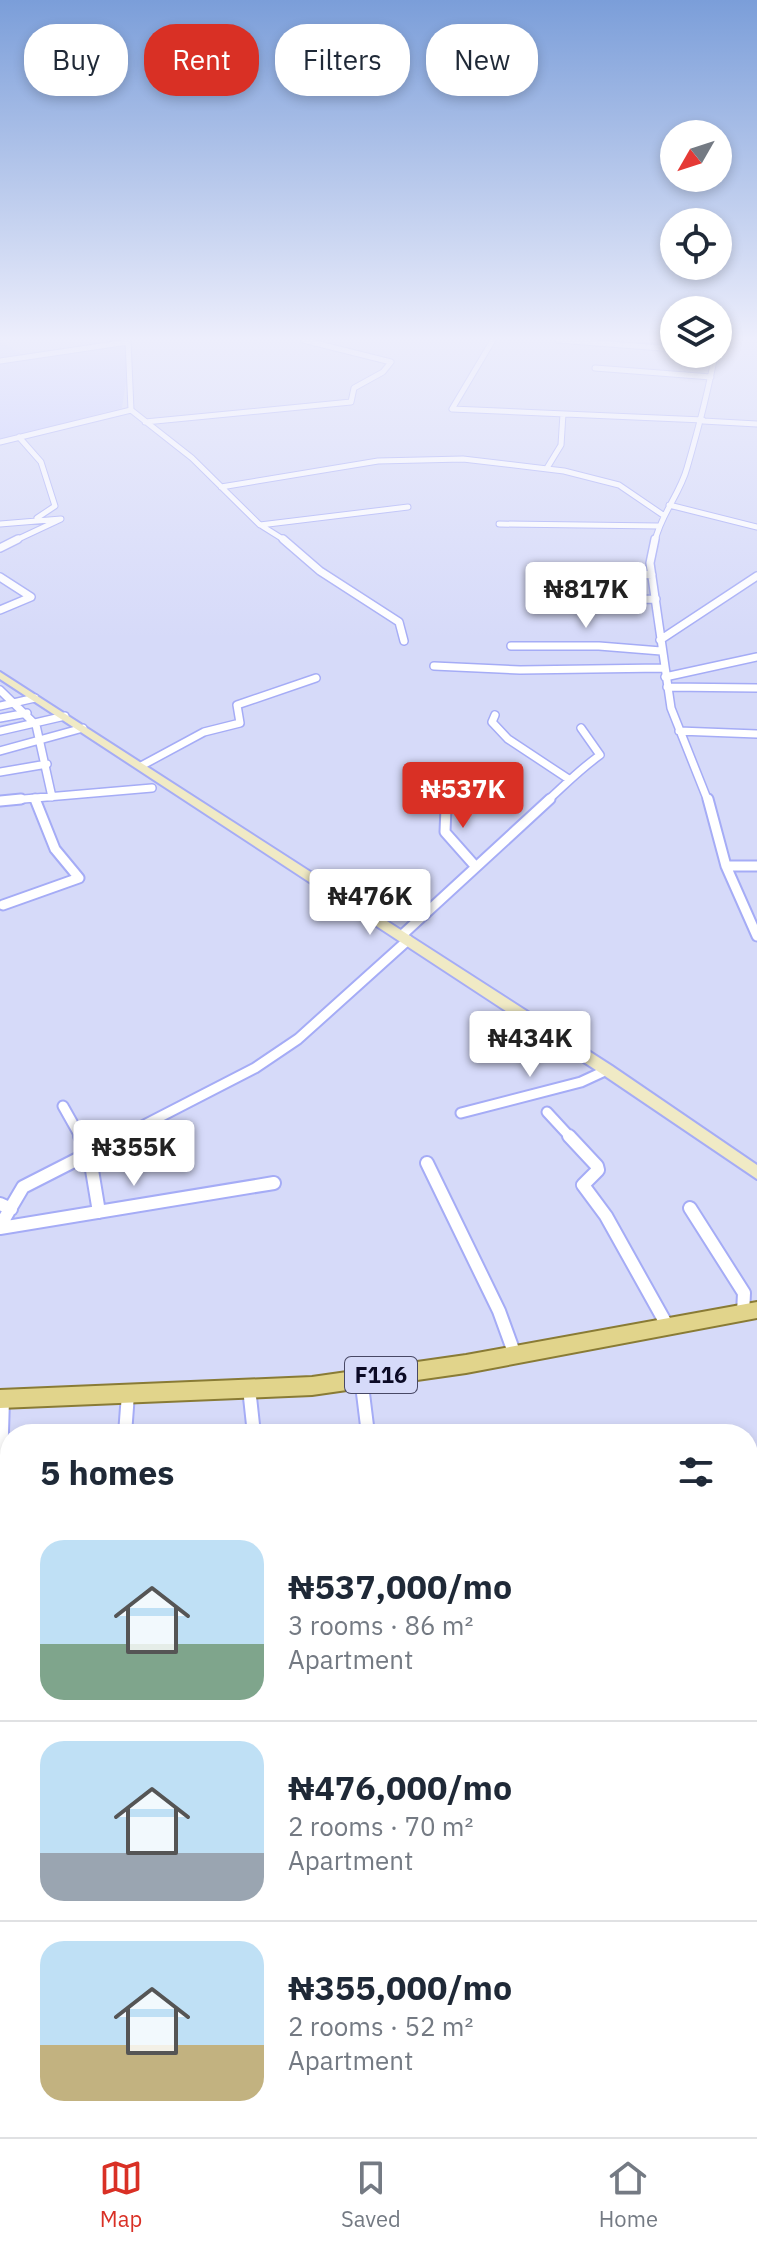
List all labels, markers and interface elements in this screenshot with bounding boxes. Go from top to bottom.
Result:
chip: Buy [24,24,128,96]
chip: Rent [144,24,259,96]
chip: Filters [275,24,410,96]
chip: New [426,24,538,96]
north arrow [660,120,732,192]
map controls [660,120,732,368]
button: locate [660,208,732,280]
button: layers [660,296,732,368]
pin: ₦817K [530,562,642,630]
text: ₦817K [543,571,629,605]
pin: ₦537K [407,762,519,830]
text: ₦537K [420,771,506,805]
pin: ₦476K [314,869,426,937]
text: ₦476K [327,878,413,912]
pin: ₦434K [474,1011,586,1079]
text: ₦434K [487,1020,573,1054]
pin: ₦355K [78,1120,190,1188]
text: ₦355K [91,1129,177,1163]
road number: F116 [345,1357,417,1393]
text: 5 homes [40,1450,175,1494]
icon: filters [674,1450,718,1494]
text: ₦537,000/mo [288,1564,512,1608]
icon: home [104,1572,200,1668]
text: 3 rooms · 86 m² [288,1608,473,1642]
text: Apartment [288,1642,413,1676]
text: ₦476,000/mo [288,1765,512,1809]
icon: home [104,1773,200,1869]
text: 2 rooms · 70 m² [288,1809,473,1843]
text: Apartment [288,1843,413,1877]
text: ₦355,000/mo [288,1965,512,2009]
icon: home [104,1973,200,2069]
text: 2 rooms · 52 m² [288,2009,473,2043]
text: Apartment [288,2043,413,2077]
tab: Map [99,2156,143,2233]
tab: Saved [341,2156,401,2233]
tab: Home [599,2156,658,2233]

